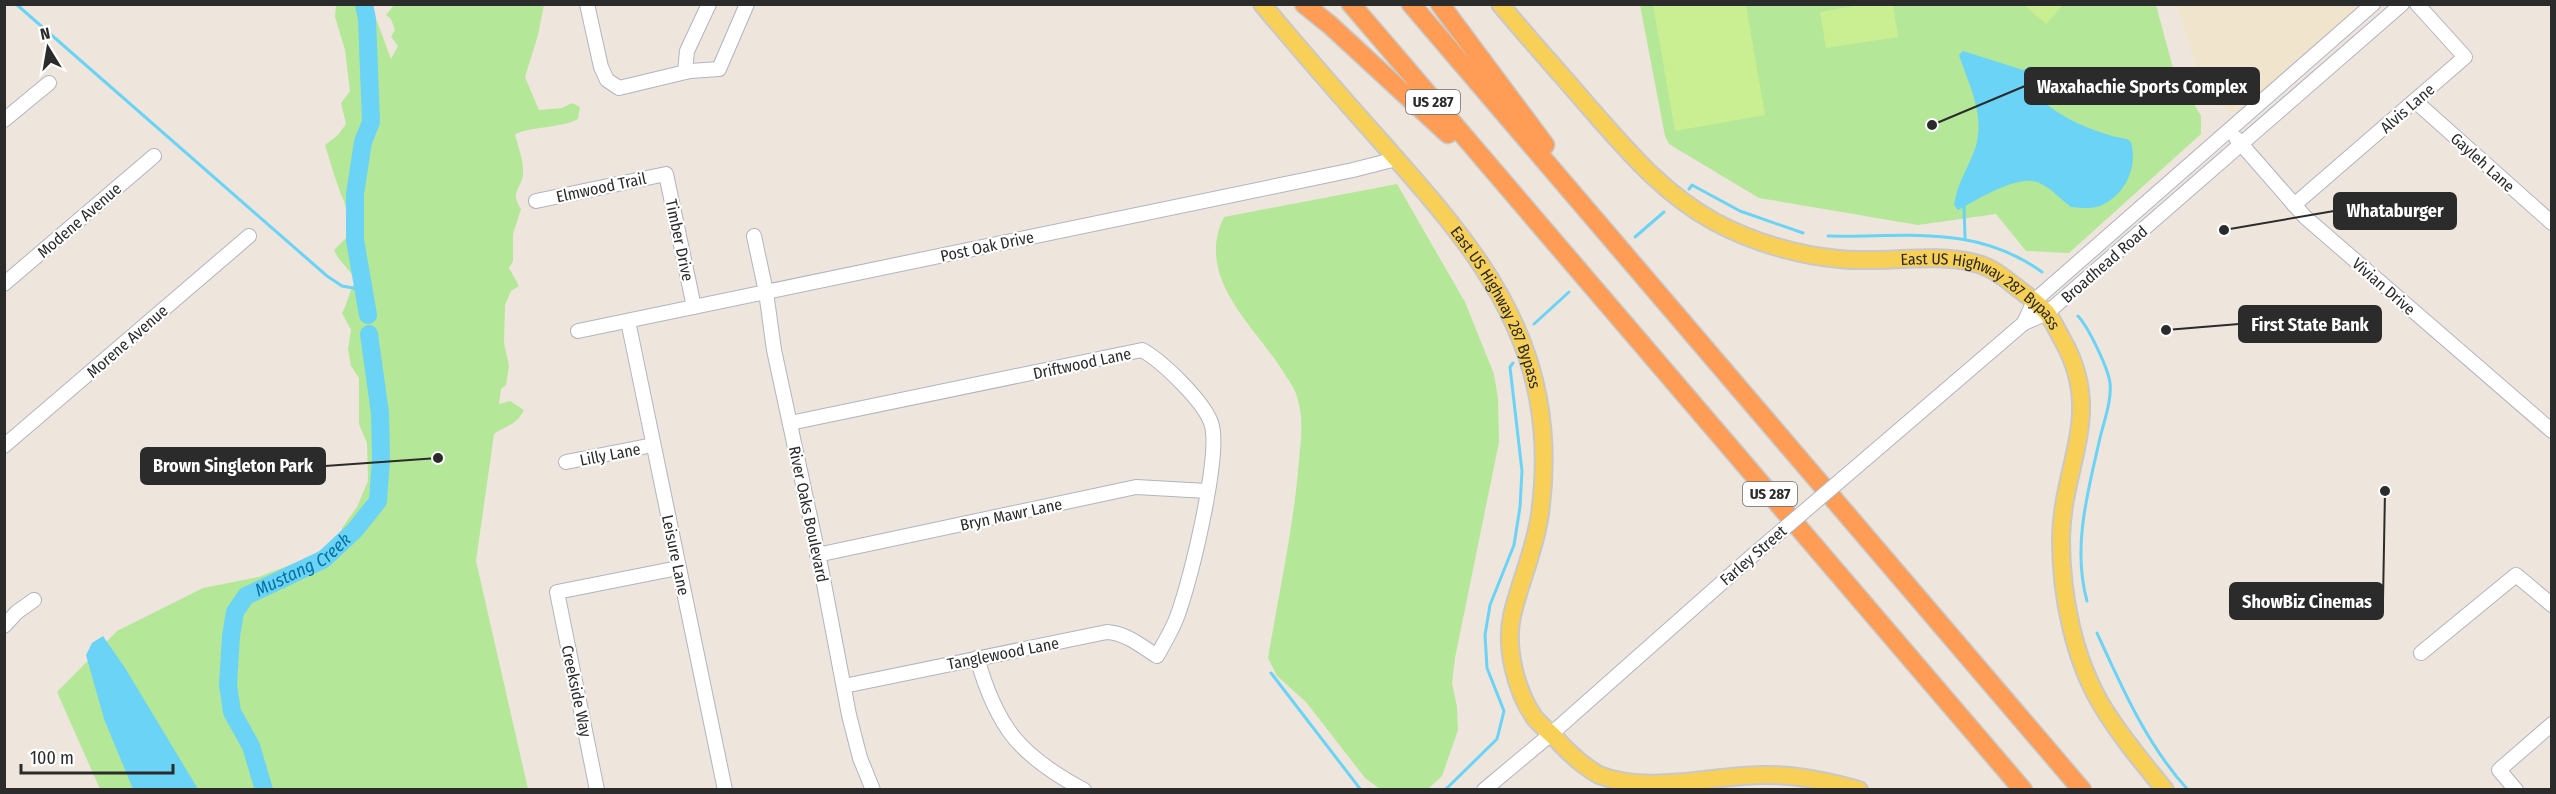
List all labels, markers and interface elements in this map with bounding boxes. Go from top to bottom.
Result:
north arrow [18,18,78,78]
text: N [39,24,52,44]
callout: Waxahachie Sports Complex [2025,68,2259,104]
text: Waxahachie Sports Complex [2037,76,2248,98]
street label: Alvis Lane [2376,80,2438,137]
road number: US 287 [1406,90,1460,114]
street label: Gayleh Lane [2447,129,2519,196]
street label: Elmwood Trail [554,169,648,206]
street label: Modene Avenue [34,179,125,262]
callout: Whataburger [2334,193,2456,229]
street label: Timber Drive [662,197,697,283]
text: Whataburger [2346,200,2444,222]
street label: Broadhead Road [2057,222,2151,307]
street label: East US Highway 287 Bypass [1447,223,1545,390]
street label: Post Oak Drive [939,227,1036,266]
street label: East US Highway 287 Bypass [1900,249,2064,333]
street label: Vivian Drive [2348,254,2419,319]
street label: Morene Avenue [83,301,172,382]
callout: First State Bank [2239,306,2381,342]
text: First State Bank [2251,314,2370,336]
street label: Driftwood Lane [1031,344,1133,383]
street label: Lilly Lane [578,439,642,470]
street label: River Oaks Boulevard [785,444,832,584]
callout: Brown Singleton Park [141,448,325,484]
text: Brown Singleton Park [153,455,314,477]
road number: US 287 [1743,482,1797,506]
street label: Bryn Mawr Lane [958,494,1064,535]
street label: Leisure Lane [658,513,693,597]
street label: Farley Street [1716,521,1791,589]
water label: Mustang Creek [251,529,355,601]
callout: ShowBiz Cinemas [2230,583,2383,619]
text: ShowBiz Cinemas [2242,591,2372,613]
street label: Tanglewood Lane [946,633,1061,674]
street label: Creekside Way [557,643,596,740]
scale bar [21,737,172,775]
text: 100 m [30,747,74,769]

